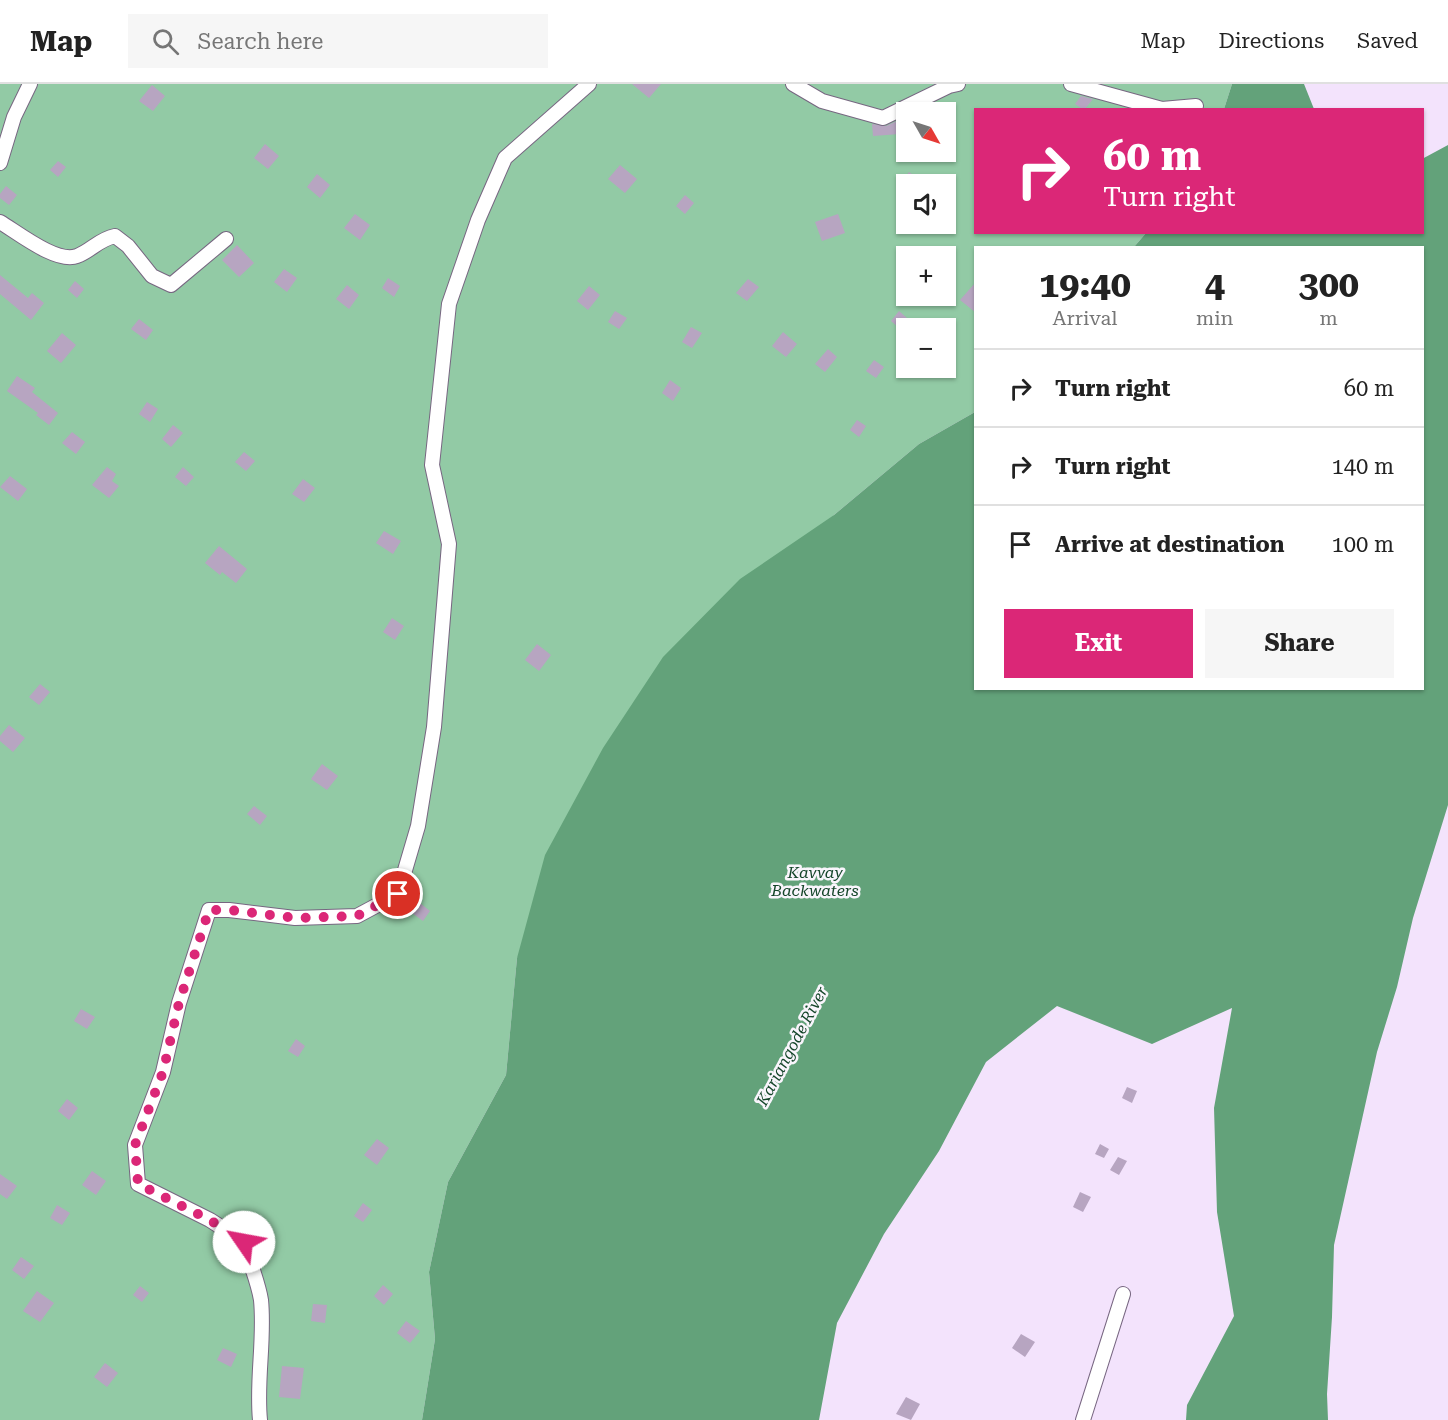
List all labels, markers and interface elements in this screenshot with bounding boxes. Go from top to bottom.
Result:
search box [128,14,548,68]
text: Map [30,25,92,58]
icon: search [149,25,182,58]
text: Search here [197,29,323,54]
text: Map [1141,29,1185,53]
text: Directions [1218,29,1324,53]
text: Saved [1357,29,1418,53]
north arrow [896,102,956,162]
map controls [896,102,956,378]
text: 60 m [1103,131,1201,180]
icon: right [1004,132,1082,210]
button: sound [896,174,956,234]
text: Turn right [1103,181,1236,213]
button: + [896,246,956,306]
text: 19:40 [1039,264,1131,306]
text: 4 [1205,264,1225,306]
text: 300 [1299,264,1359,306]
text: Arrival [1052,306,1117,330]
text: min [1196,306,1233,330]
text: m [1320,306,1338,330]
button: − [896,318,956,378]
icon: right [1004,372,1037,405]
text: Turn right [1055,376,1170,401]
text: 60 m [1344,376,1394,401]
icon: right [1004,450,1037,483]
text: Turn right [1055,454,1170,479]
text: 140 m [1331,454,1394,479]
icon: arrive [1004,528,1037,561]
text: Arrive at destination [1055,532,1284,557]
text: 100 m [1331,532,1394,557]
button: Exit [1004,609,1193,678]
button: Share [1205,609,1394,678]
water label: Kavvay Backwaters [770,863,859,900]
pin [372,868,423,919]
icon: arrive [381,877,414,910]
water label: Kariangode River [752,983,832,1110]
position arrow [212,1210,276,1274]

